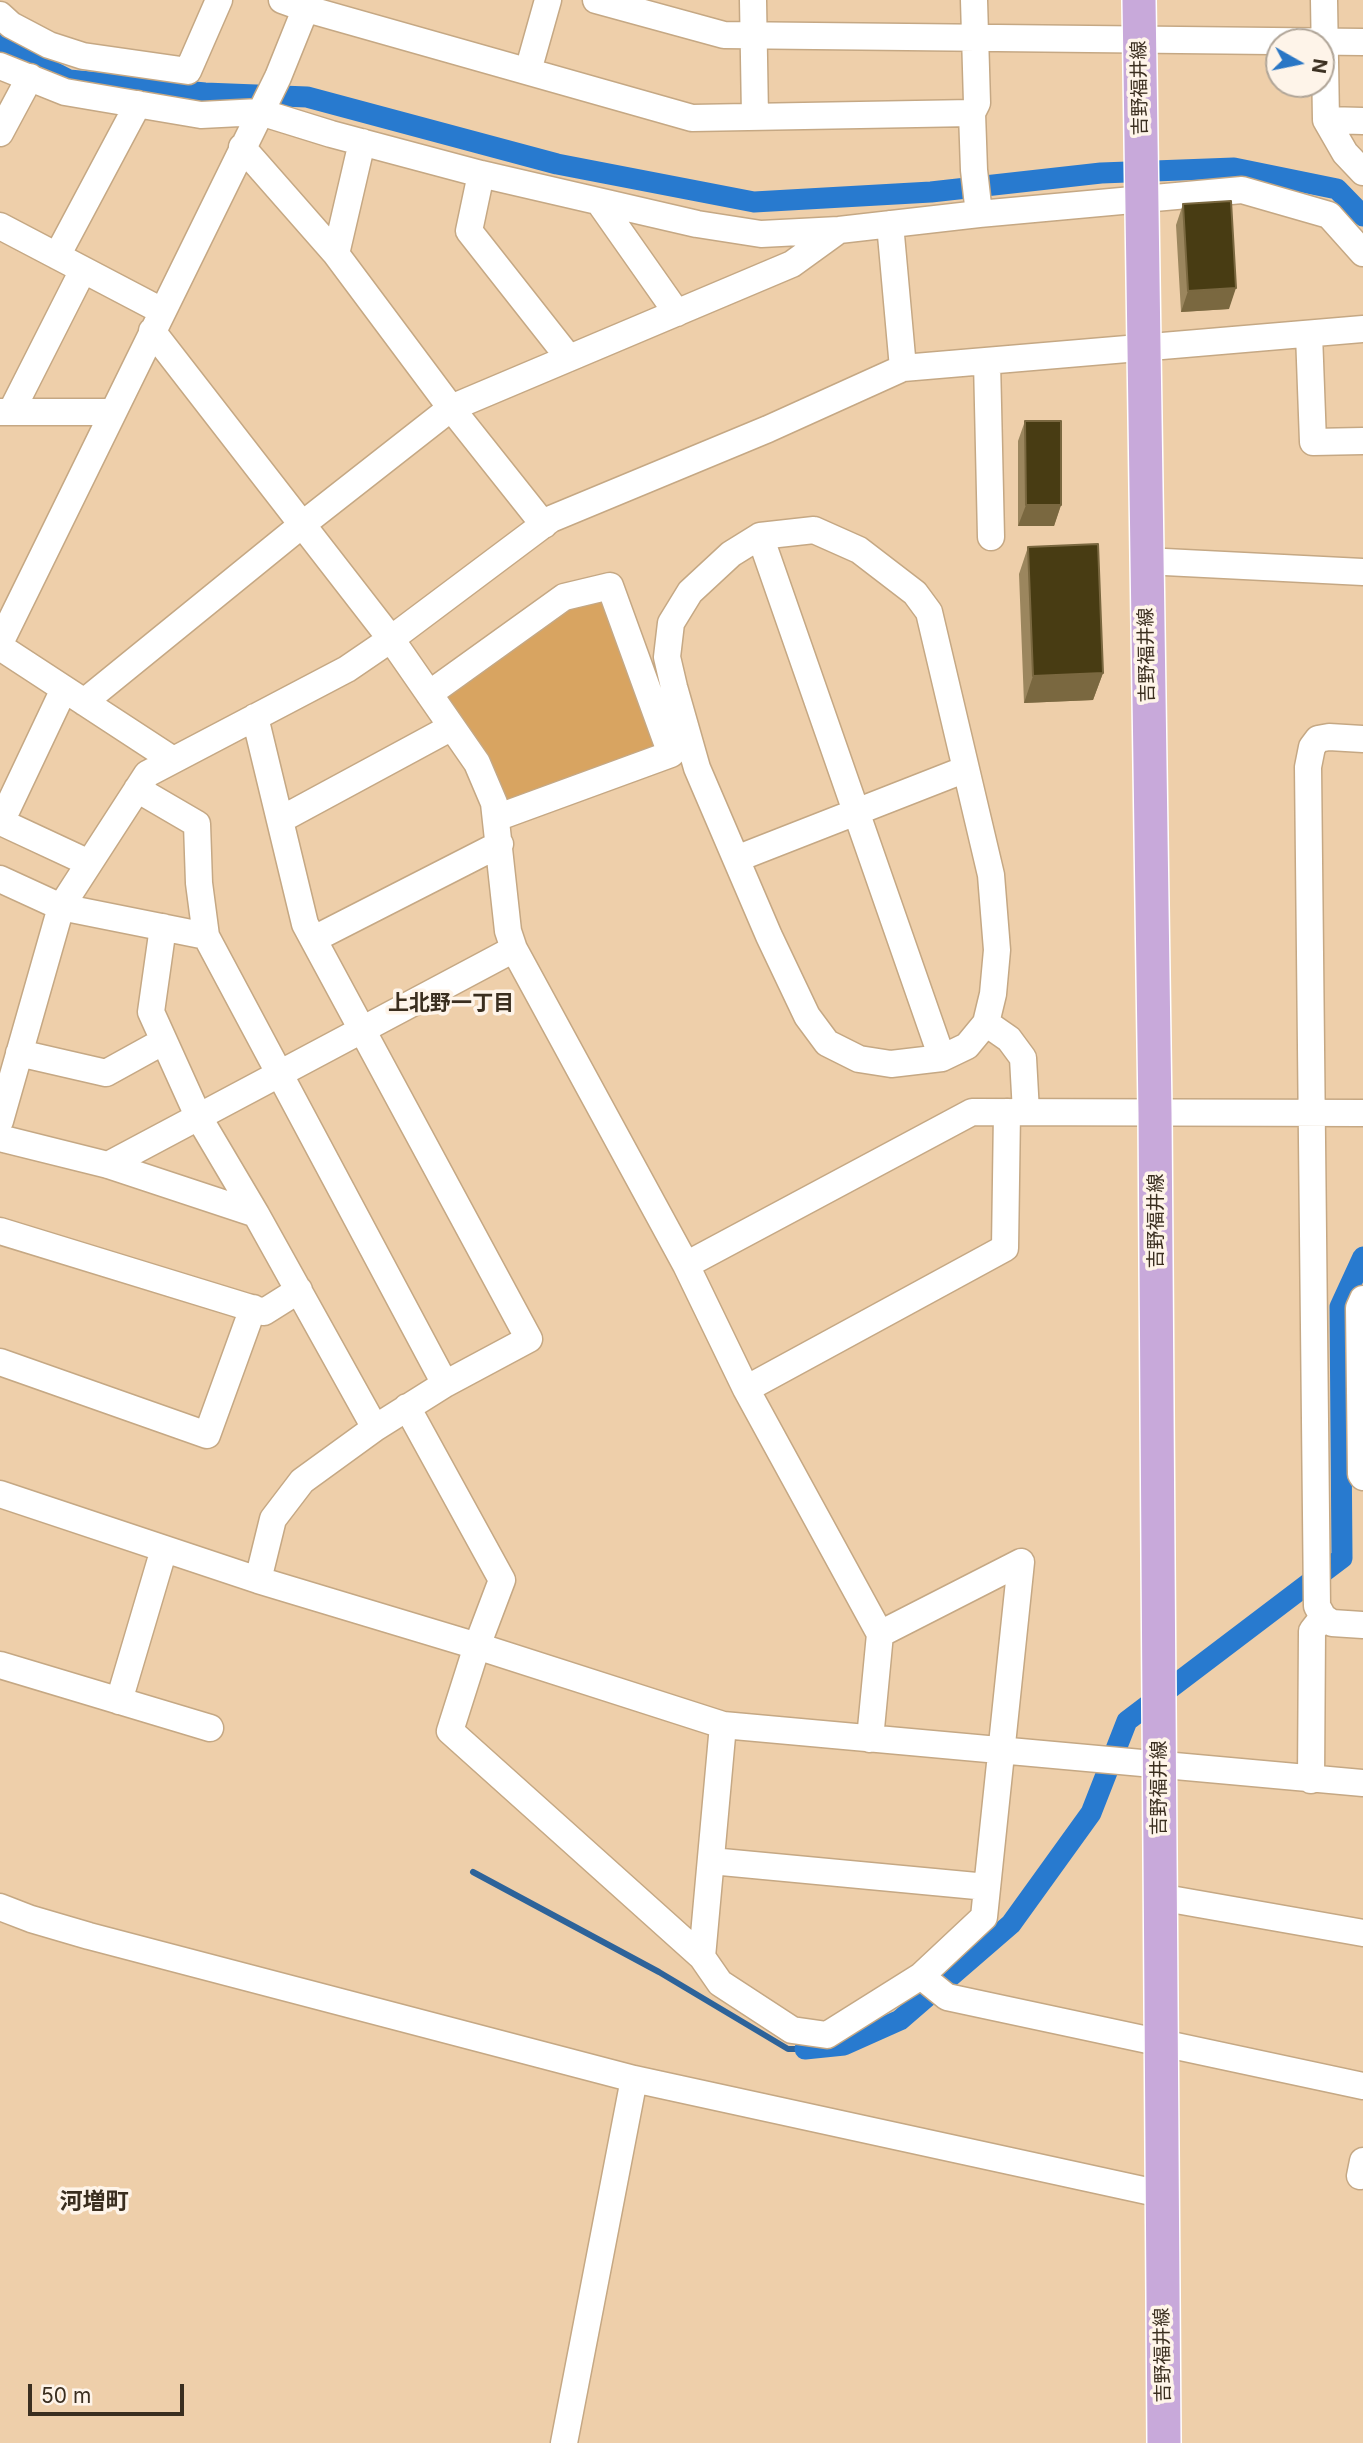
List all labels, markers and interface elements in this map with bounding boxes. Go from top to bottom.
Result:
north arrow [1265,28,1335,98]
street label: 吉野福井線 [1128,40,1152,136]
text: N [1307,57,1332,75]
street label: 吉野福井線 [1135,607,1159,703]
district label: 上北野一丁目 [388,991,514,1017]
street label: 吉野福井線 [1145,1174,1167,1268]
street label: 吉野福井線 [1148,1741,1170,1835]
district label: 河増町 [60,2188,128,2216]
street label: 吉野福井線 [1151,2307,1175,2403]
scale bar [32,2370,187,2414]
text: 50 m [41,2383,91,2408]

